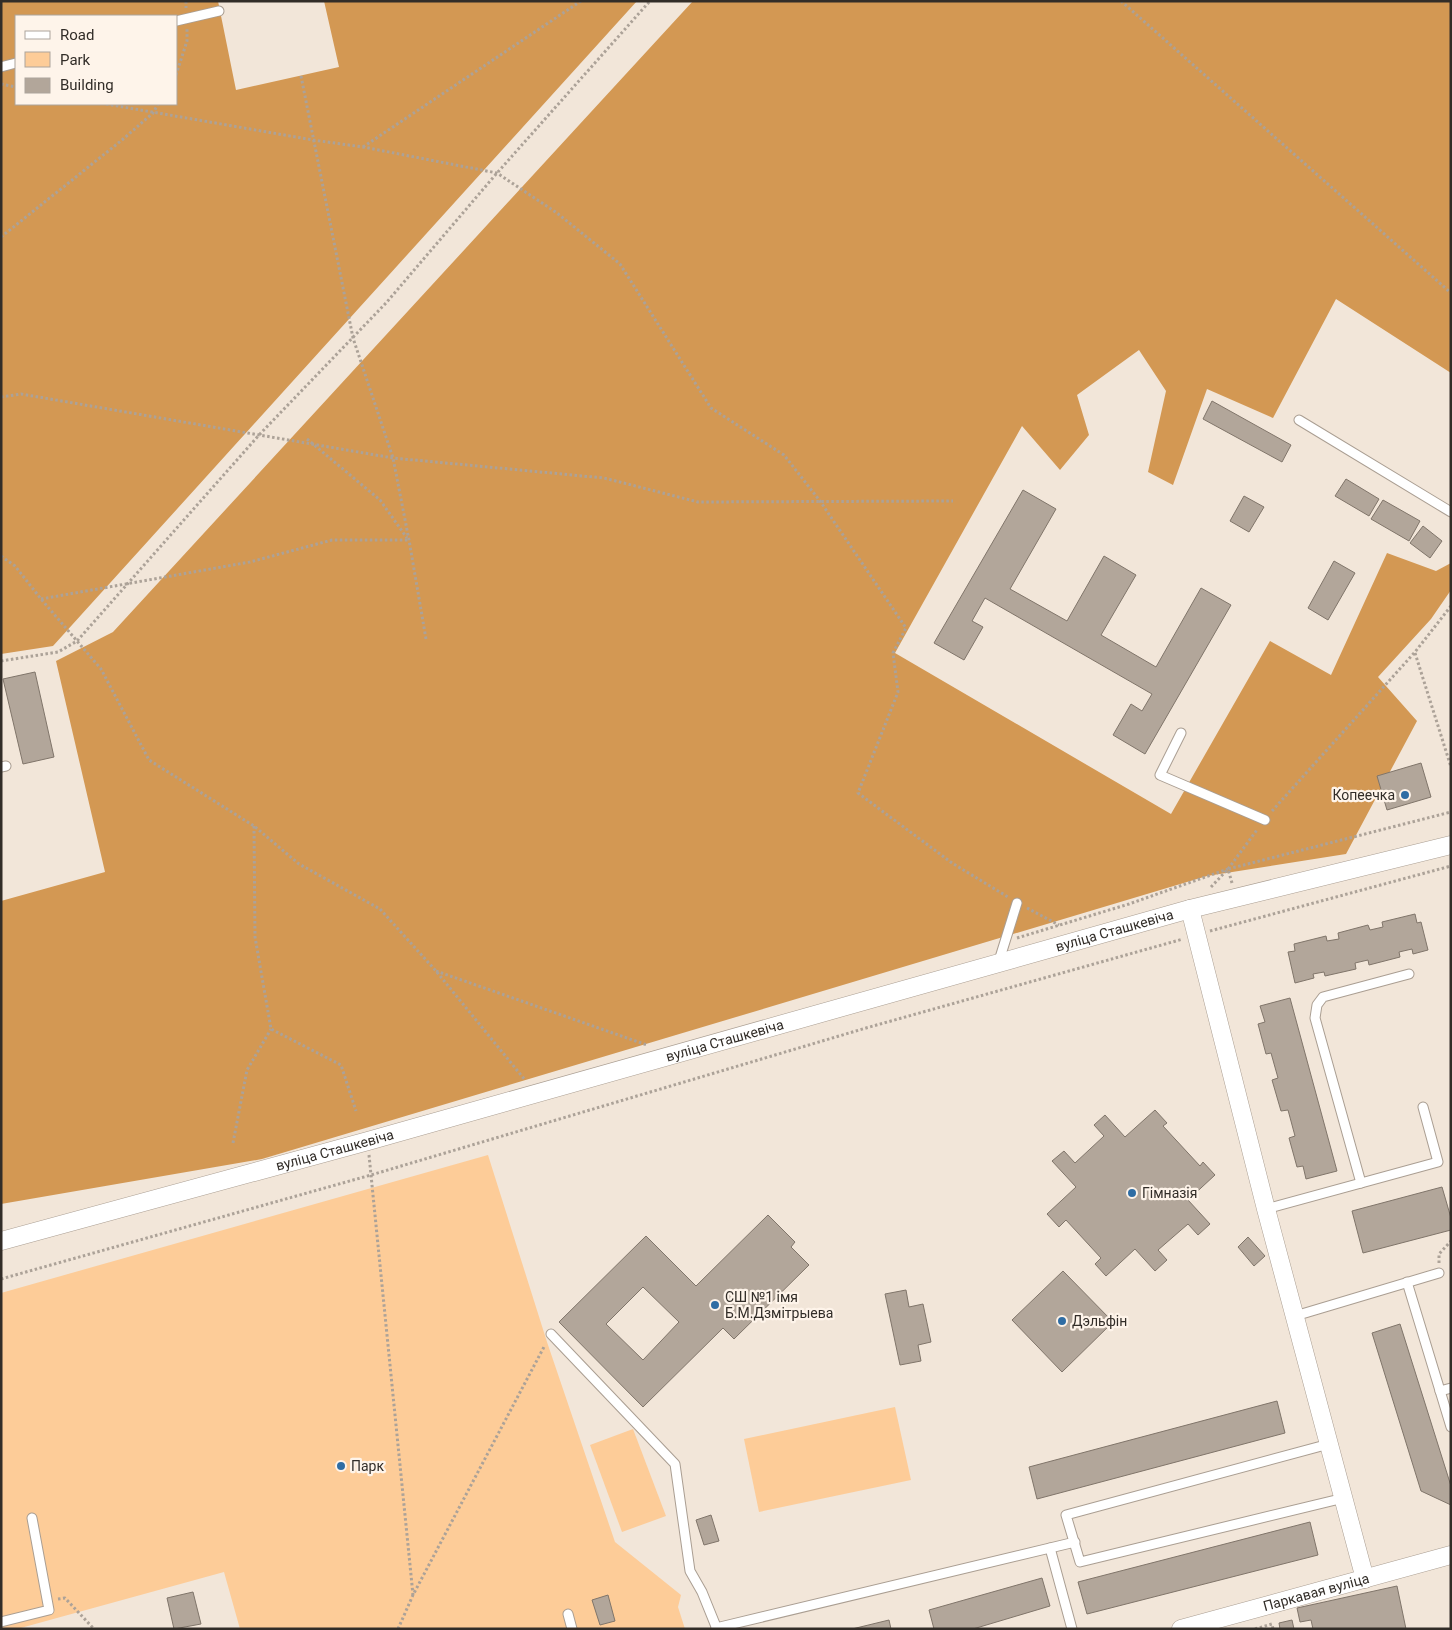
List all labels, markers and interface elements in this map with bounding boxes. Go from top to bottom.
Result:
legend [15,15,178,105]
text: Road [60,26,94,44]
text: Park [60,51,91,69]
text: Building [60,76,114,94]
place label: Копеечка [1332,787,1395,803]
marker: Копеечка [1399,789,1411,801]
street label: вуліца Сташкевіча [1054,906,1175,955]
street label: вуліца Сташкевіча [664,1016,785,1065]
street label: вуліца Сташкевіча [274,1126,396,1174]
place label: Гімназія [1142,1185,1197,1201]
marker: Гімназія [1126,1187,1138,1199]
place label: СШ №1 імя Б.М.Дзмітрыева [725,1289,833,1321]
marker: СШ №1 імя Б.М.Дзмітрыева [709,1299,721,1311]
place label: Дэльфін [1072,1313,1127,1329]
marker: Дэльфін [1056,1315,1068,1327]
place label: Парк [351,1458,384,1474]
marker: Парк [335,1460,347,1472]
street label: Паркавая вуліца [1261,1570,1371,1614]

